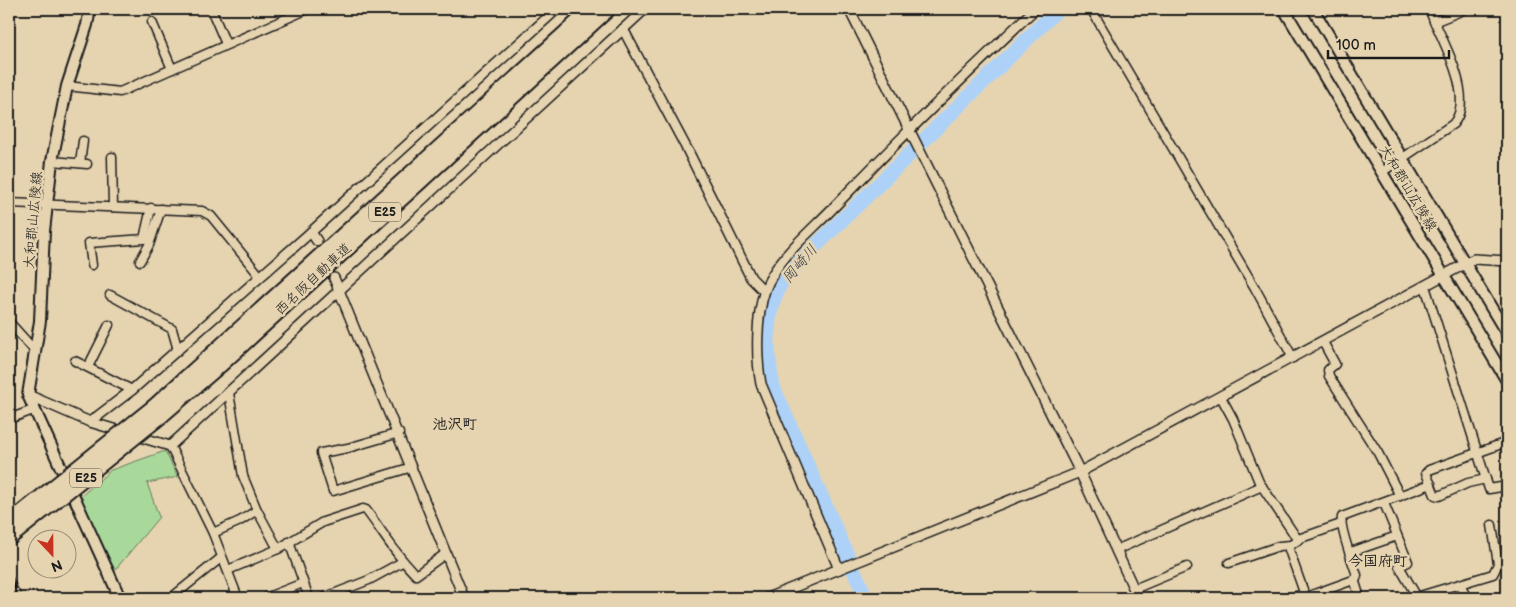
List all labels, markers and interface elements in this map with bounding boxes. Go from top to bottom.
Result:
scale bar [1328,28,1450,60]
text: 100 m [1336,36,1376,55]
street label: 大和郡山広陵線 [1375,142,1441,234]
street label: 大和郡山広陵線 [20,170,46,270]
road number: E25 [369,202,401,222]
street label: 西名阪自動車道 [271,239,355,319]
water label: 岡崎川 [778,241,822,287]
district label: 池沢町 [432,415,478,434]
road number: E25 [70,468,102,488]
north arrow [28,530,78,580]
district label: 今国府町 [1348,552,1408,571]
text: N [49,556,65,575]

